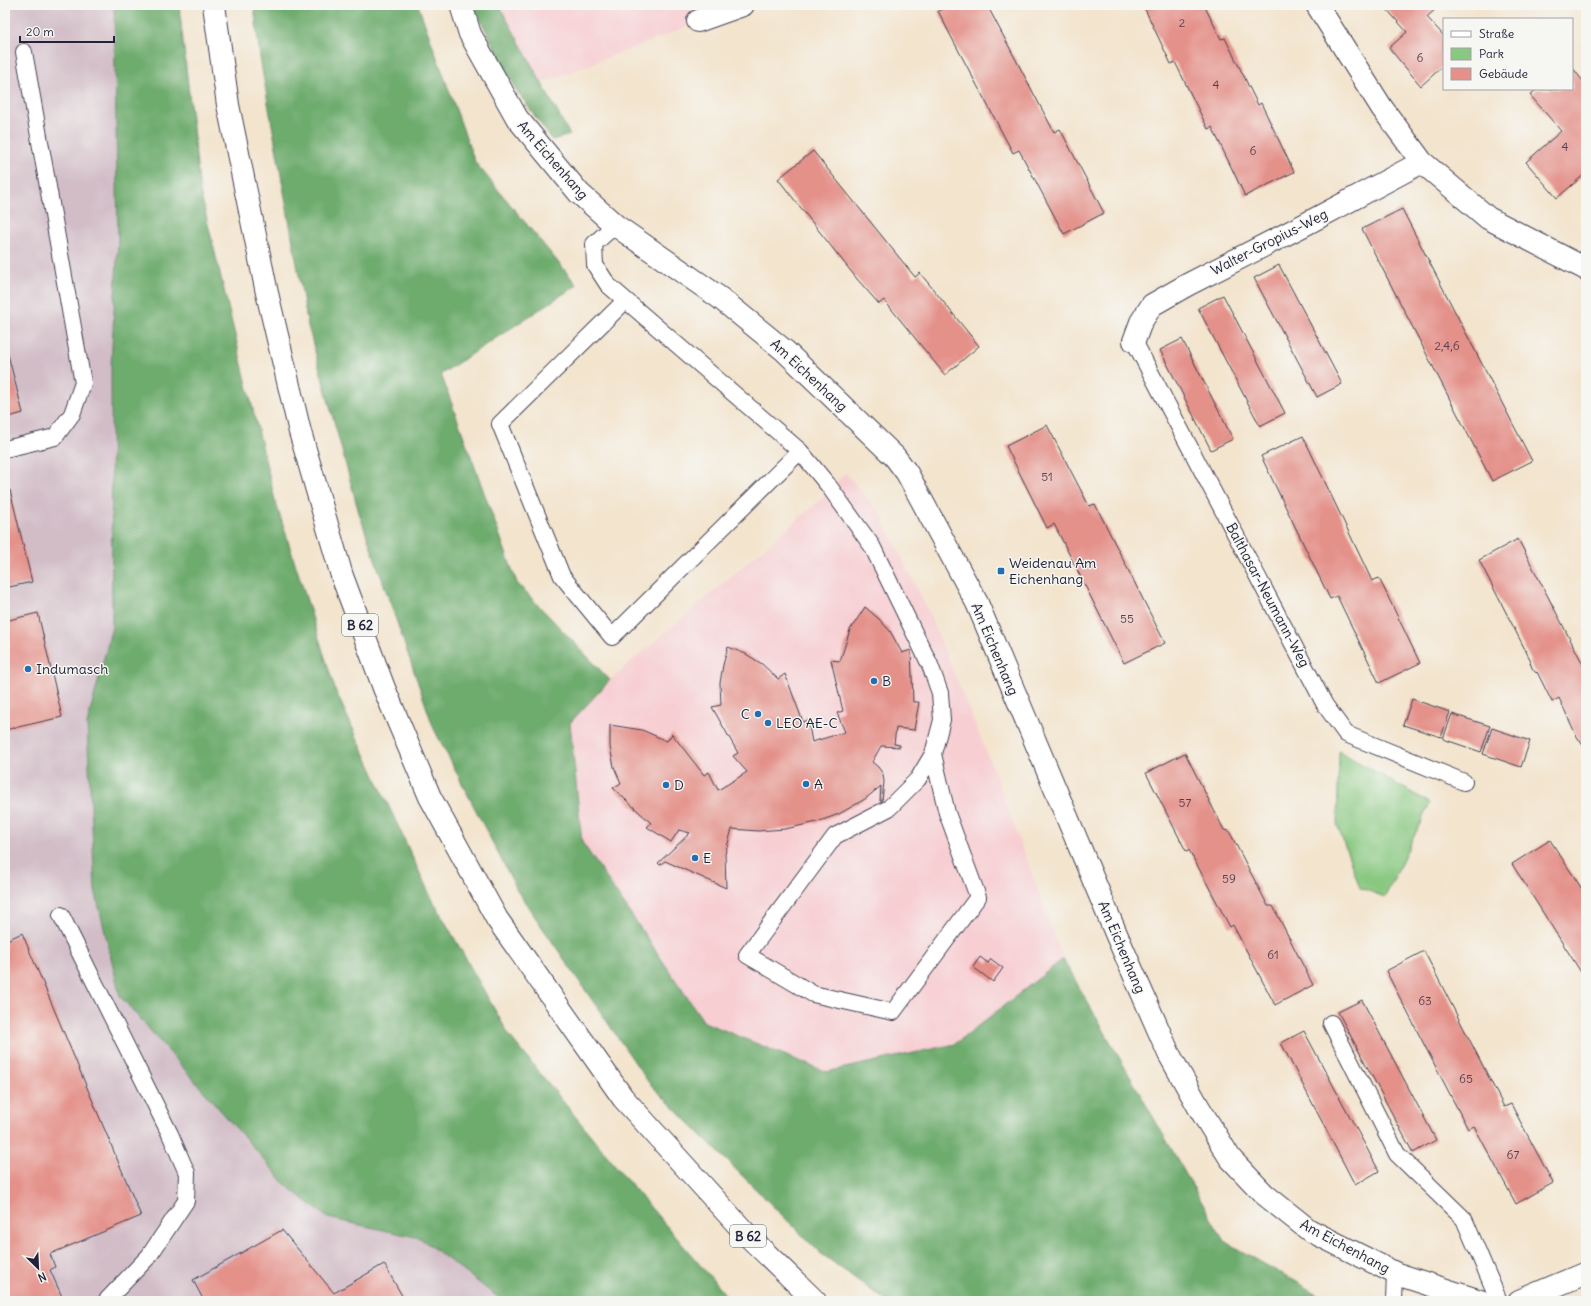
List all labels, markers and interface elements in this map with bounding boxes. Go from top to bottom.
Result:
house number: 2 [1179,15,1186,30]
scale bar [20,18,114,44]
legend [1443,18,1573,90]
text: 20 m [26,24,54,39]
text: Straße [1479,26,1514,41]
text: Park [1479,46,1504,61]
house number: 6 [1417,50,1424,65]
text: Gebäude [1479,66,1528,81]
house number: 4 [1213,77,1220,92]
street label: Am Eichenhang [514,117,592,203]
house number: 4 [1562,139,1569,154]
house number: 6 [1250,143,1257,158]
street label: Walter-Gropius-Weg [1208,205,1330,279]
street label: Am Eichenhang [767,335,851,415]
house number: 2,4,6 [1434,338,1460,353]
house number: 51 [1041,469,1053,484]
street label: Balthasar-Neumann-Weg [1222,520,1314,670]
place label: Weidenau Am Eichenhang [1009,554,1096,588]
marker: Weidenau Am Eichenhang [996,566,1006,576]
street label: Am Eichenhang [967,600,1023,698]
house number: 55 [1120,611,1134,626]
road number: B 62 [342,614,378,636]
place label: Indumasch [36,660,108,678]
marker: Indumasch [23,664,33,674]
place label: B [882,672,891,690]
marker: B [869,676,879,686]
place label: C [741,705,750,723]
marker: C [753,709,763,719]
place label: LEO AE-C [776,714,838,732]
marker: LEO AE-C [763,718,773,728]
place label: A [814,775,823,793]
place label: D [674,776,684,794]
marker: A [801,779,811,789]
marker: D [661,780,671,790]
house number: 57 [1179,795,1192,810]
place label: E [703,849,711,867]
marker: E [690,853,700,863]
house number: 59 [1222,871,1236,886]
street label: Am Eichenhang [1094,898,1150,996]
house number: 61 [1267,947,1279,962]
house number: 63 [1418,993,1432,1008]
house number: 65 [1459,1071,1473,1086]
house number: 67 [1507,1147,1520,1162]
street label: Am Eichenhang [1297,1215,1393,1277]
road number: B 62 [730,1225,766,1247]
north arrow [18,1248,58,1288]
text: N [36,1269,48,1285]

